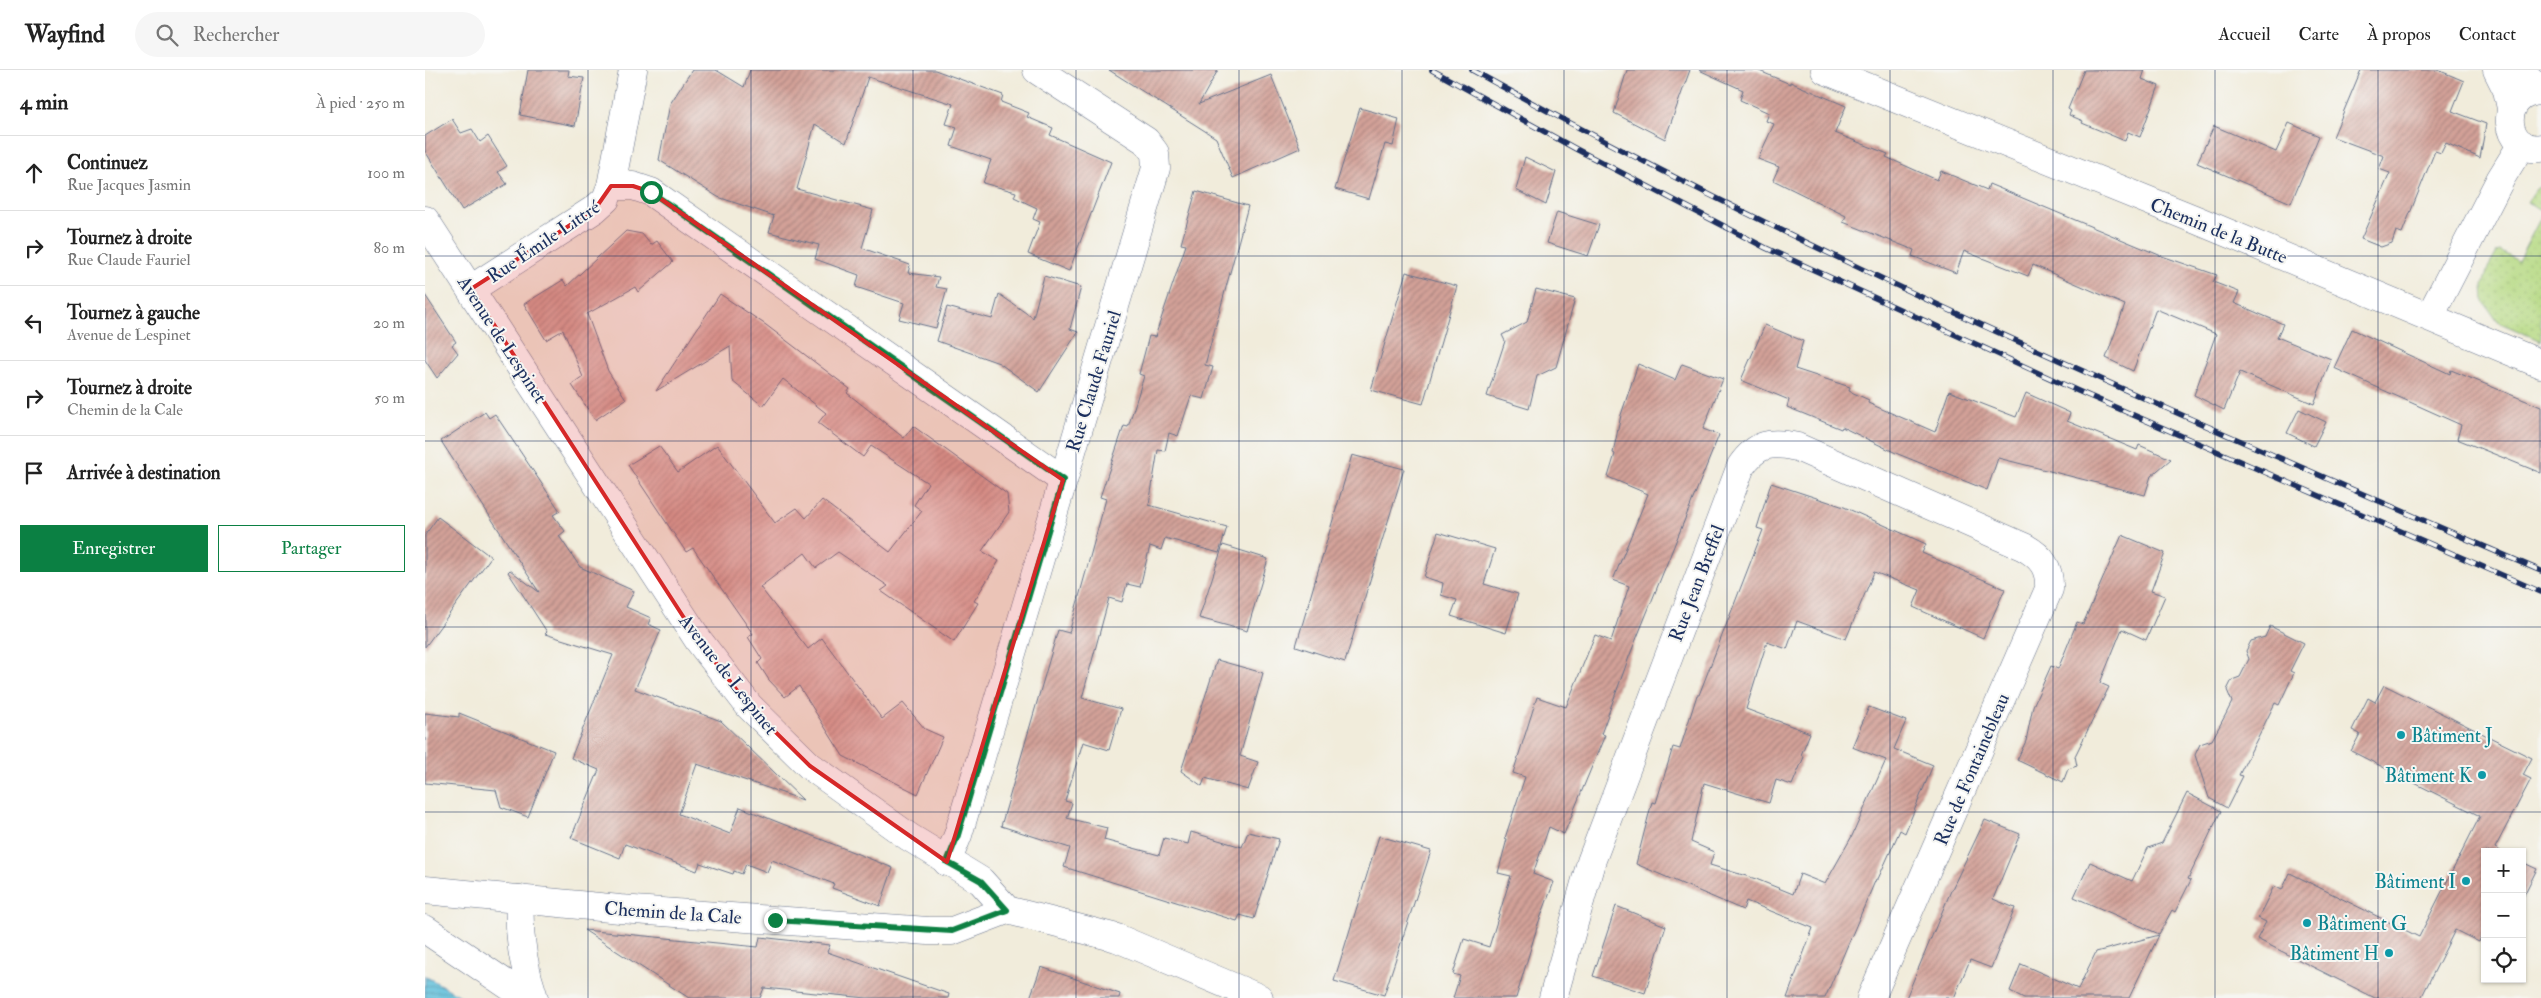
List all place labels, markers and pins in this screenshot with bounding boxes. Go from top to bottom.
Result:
place label: Bâtiment J [2411,724,2493,748]
marker: Bâtiment J [2395,729,2407,741]
place label: Bâtiment K [2385,764,2473,788]
marker: Bâtiment K [2476,769,2488,781]
place label: Bâtiment I [2374,870,2456,894]
marker: Bâtiment I [2460,875,2472,887]
place label: Bâtiment G [2317,912,2407,936]
marker: Bâtiment G [2301,917,2313,929]
place label: Bâtiment H [2289,942,2379,966]
marker: Bâtiment H [2383,947,2395,959]

